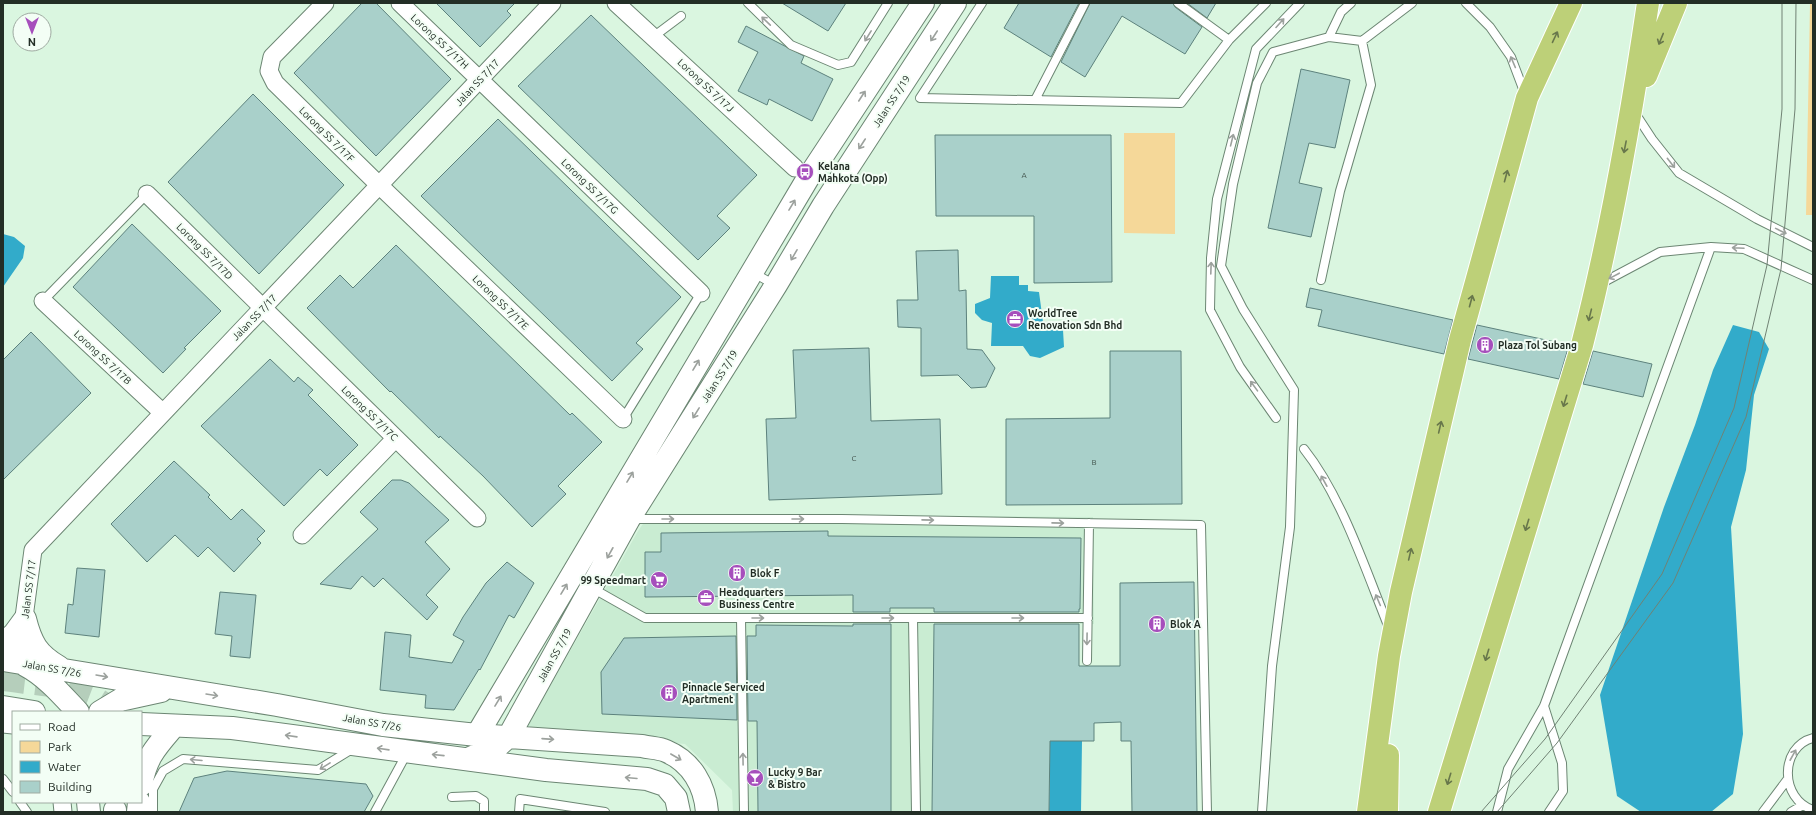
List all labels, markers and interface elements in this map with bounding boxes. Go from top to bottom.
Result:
north arrow [12,12,52,52]
street label: Lorong SS 7/17H [409,12,471,71]
one-way arrow [761,16,771,26]
one-way arrow [1276,18,1285,28]
one-way arrow [864,30,872,41]
one-way arrow [929,30,938,41]
one-way arrow [1552,32,1559,44]
one-way arrow [1657,33,1664,45]
text: N [28,36,36,48]
one-way arrow [1509,56,1516,68]
street label: Jalan SS 7/17 [453,57,502,108]
street label: Lorong SS 7/17J [675,57,736,114]
street label: Jalan SS 7/19 [871,73,912,129]
one-way arrow [858,91,866,102]
street label: Lorong SS 7/17F [297,105,356,164]
one-way arrow [1228,134,1236,147]
one-way arrow [858,139,867,150]
one-way arrow [1620,140,1628,153]
street label: Lorong SS 7/17G [559,157,620,216]
one-way arrow [1667,157,1675,168]
place label: Kelana Mahkota (Opp) [818,161,888,185]
bus stop icon: Kelana Mahkota (Opp) [795,162,815,182]
one-way arrow [1502,170,1510,183]
house number: A [1021,171,1027,180]
one-way arrow [788,199,796,211]
street label: Lorong SS 7/17D [174,221,235,282]
one-way arrow [1774,228,1786,235]
one-way arrow [1732,245,1745,252]
one-way arrow [789,249,797,261]
one-way arrow [1207,262,1215,275]
street label: Lorong SS 7/17E [470,273,531,332]
one-way arrow [1608,273,1620,281]
street label: Jalan SS 7/17 [230,292,279,342]
one-way arrow [1468,295,1475,308]
place label: WorldTree Renovation Sdn Bhd [1028,308,1122,331]
one-way arrow [1586,308,1593,321]
office icon: WorldTree Renovation Sdn Bhd [1005,309,1025,329]
street label: Lorong SS 7/17B [72,328,133,387]
building icon: Plaza Tol Subang [1475,335,1495,355]
place label: Plaza Tol Subang [1498,340,1577,351]
street label: Jalan SS 7/19 [699,348,740,404]
one-way arrow [693,359,701,371]
one-way arrow [1249,381,1258,392]
street label: Lorong SS 7/17C [339,384,400,443]
one-way arrow [1561,394,1568,407]
one-way arrow [692,407,700,418]
one-way arrow [1436,421,1444,434]
house number: C [852,454,857,463]
house number: B [1091,458,1097,467]
one-way arrow [627,471,635,483]
one-way arrow [1320,475,1328,487]
one-way arrow [661,515,674,523]
one-way arrow [791,515,804,523]
one-way arrow [921,517,934,524]
one-way arrow [1523,518,1530,531]
one-way arrow [1051,519,1064,527]
one-way arrow [606,547,614,559]
one-way arrow [1407,548,1414,561]
street label: Jalan SS 7/17 [19,559,38,619]
building icon: Blok F [727,563,747,583]
place label: Blok F [750,568,780,579]
supermarket icon: 99 Speedmart [649,570,669,590]
place label: 99 Speedmart [581,575,647,586]
one-way arrow [560,583,568,595]
place label: Headquarters Business Centre [719,587,795,610]
office icon: Headquarters Business Centre [696,588,716,608]
one-way arrow [1373,594,1381,606]
one-way arrow [751,614,764,622]
one-way arrow [881,614,894,622]
one-way arrow [1011,614,1024,622]
building icon: Blok A [1147,614,1167,634]
place label: Blok A [1170,619,1201,630]
street label: Jalan SS 7/19 [535,627,574,684]
one-way arrow [1084,632,1091,645]
one-way arrow [1483,648,1490,661]
street label: Jalan SS 7/26 [22,658,82,679]
one-way arrow [95,672,108,680]
place label: Pinnacle Serviced Apartment [682,682,765,705]
building icon: Pinnacle Serviced Apartment [659,683,679,703]
one-way arrow [205,691,218,699]
one-way arrow [494,695,502,707]
legend [12,711,142,803]
street label: Jalan SS 7/26 [342,712,402,733]
text: Road [48,720,76,733]
one-way arrow [285,732,298,740]
one-way arrow [541,735,554,743]
text: Park [48,740,72,753]
one-way arrow [377,745,390,753]
one-way arrow [1789,749,1797,761]
one-way arrow [432,752,445,759]
one-way arrow [670,753,682,761]
one-way arrow [740,753,747,766]
one-way arrow [190,756,203,764]
text: Water [48,760,81,773]
one-way arrow [320,762,331,770]
place label: Lucky 9 Bar & Bistro [768,767,823,790]
bar icon: Lucky 9 Bar & Bistro [745,768,765,788]
one-way arrow [1445,772,1452,785]
one-way arrow [625,774,638,781]
text: Building [48,780,92,793]

